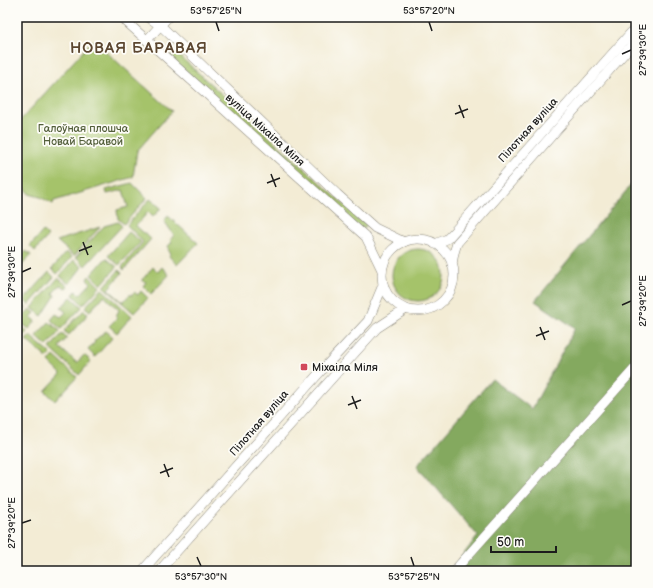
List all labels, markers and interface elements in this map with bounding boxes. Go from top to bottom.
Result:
text: 53°57'25"N [190,5,242,17]
text: 53°57'20"N [403,5,455,17]
text: 27°39'30"E [637,24,649,76]
district label: НОВАЯ БАРАВАЯ [70,39,208,58]
street label: вуліца Міхаіла Міля [223,91,307,169]
street label: Пілотная вуліца [496,95,561,165]
park label: Галоўная плошча Новай Баравой [38,122,129,148]
text: 27°39'30"E [6,246,18,298]
text: 27°39'20"E [637,275,649,327]
place label: Міхаіла Міля [312,361,378,374]
marker: Міхаіла Міля [299,362,309,372]
street label: Пілотная вуліца [227,387,291,458]
text: 27°39'20"E [6,497,18,549]
scale bar [491,528,556,554]
text: 50 m [497,535,524,550]
text: 53°57'30"N [175,571,227,583]
text: 53°57'25"N [388,571,440,583]

